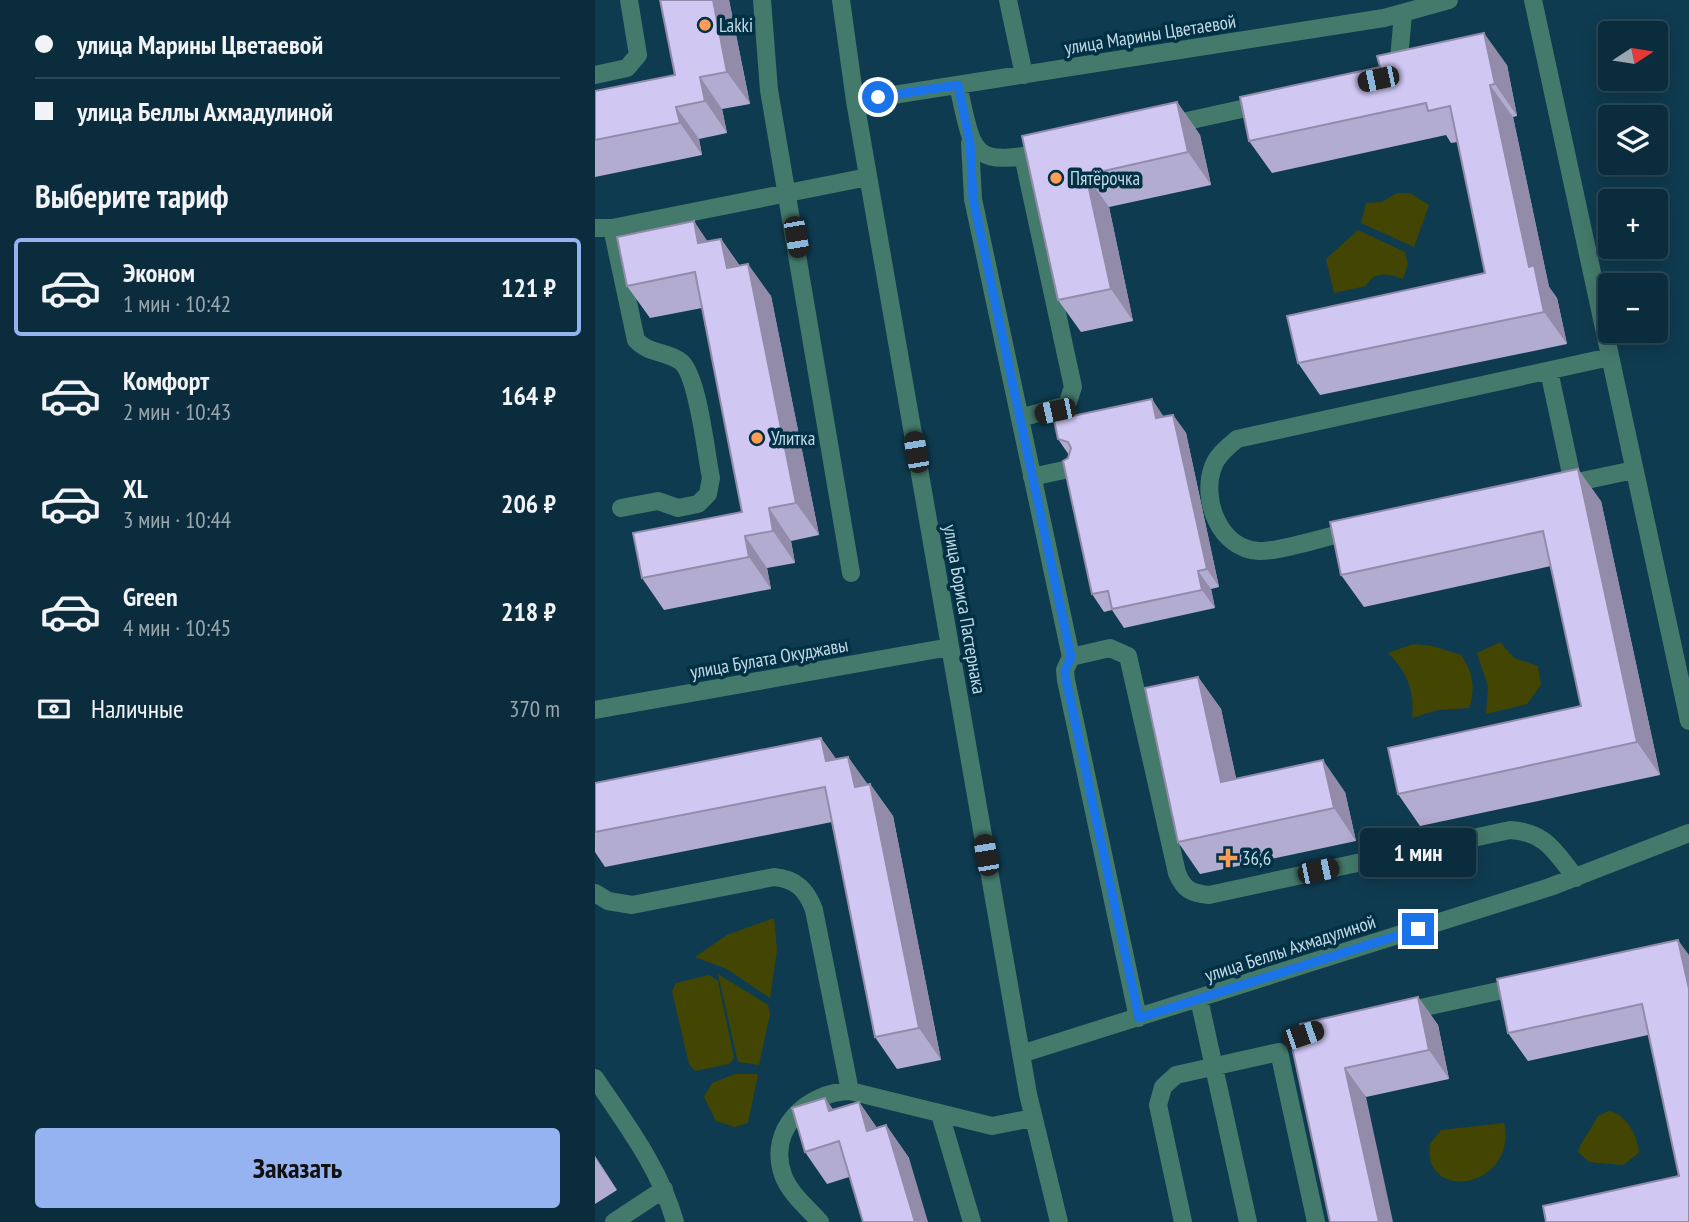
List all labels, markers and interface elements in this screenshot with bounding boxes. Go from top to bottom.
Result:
street label: улица Марины Цветаевой [1062,9,1238,59]
place label: Lakki [719,13,753,37]
marker: Lakki [697,17,713,33]
north arrow [1598,21,1668,91]
map controls [1598,21,1668,343]
text: улица Марины Цветаевой [77,28,323,61]
car [1356,64,1401,94]
route start [862,81,894,113]
text: улица Беллы Ахмадулиной [77,95,333,128]
button: layers [1598,105,1668,175]
place label: Пятёрочка [1070,166,1140,190]
marker: Пятёрочка [1048,170,1064,186]
text: Выберите тариф [35,175,229,217]
button: + [1598,189,1668,259]
car [783,214,810,260]
icon: car [39,256,102,319]
text: Эконом [123,256,195,289]
text: 121 ₽ [501,271,556,304]
button: − [1598,273,1668,343]
text: 1 мин · 10:42 [123,289,231,318]
icon: car [39,364,102,427]
text: Комфорт [123,364,209,397]
text: 164 ₽ [501,379,556,412]
car [1033,396,1078,426]
text: 2 мин · 10:43 [123,397,231,426]
place label: Улитка [771,426,815,450]
car [903,429,930,475]
marker: Улитка [749,430,765,446]
icon: car [39,472,102,535]
text: XL [123,472,148,505]
text: 206 ₽ [501,487,556,520]
text: 3 мин · 10:44 [123,505,231,534]
street label: улица Бориса Пастернака [938,522,992,696]
icon: car [39,580,102,643]
text: Green [123,580,178,613]
text: 218 ₽ [501,595,556,628]
text: 4 мин · 10:45 [123,613,231,642]
street label: улица Булата Окуджавы [688,632,850,684]
icon: cash [35,690,73,728]
text: Наличные [91,692,184,725]
text: 370 m [509,694,560,723]
callout: 1 мин [1360,828,1476,876]
car [973,832,1000,878]
text: 1 мин [1393,838,1443,867]
place label: 36,6 [1242,846,1271,870]
marker: 36,6 [1220,850,1236,866]
car [1296,856,1341,886]
street label: улица Беллы Ахмадулиной [1202,909,1378,987]
route end [1402,913,1434,945]
car [1280,1018,1327,1052]
button: Заказать [35,1128,560,1208]

